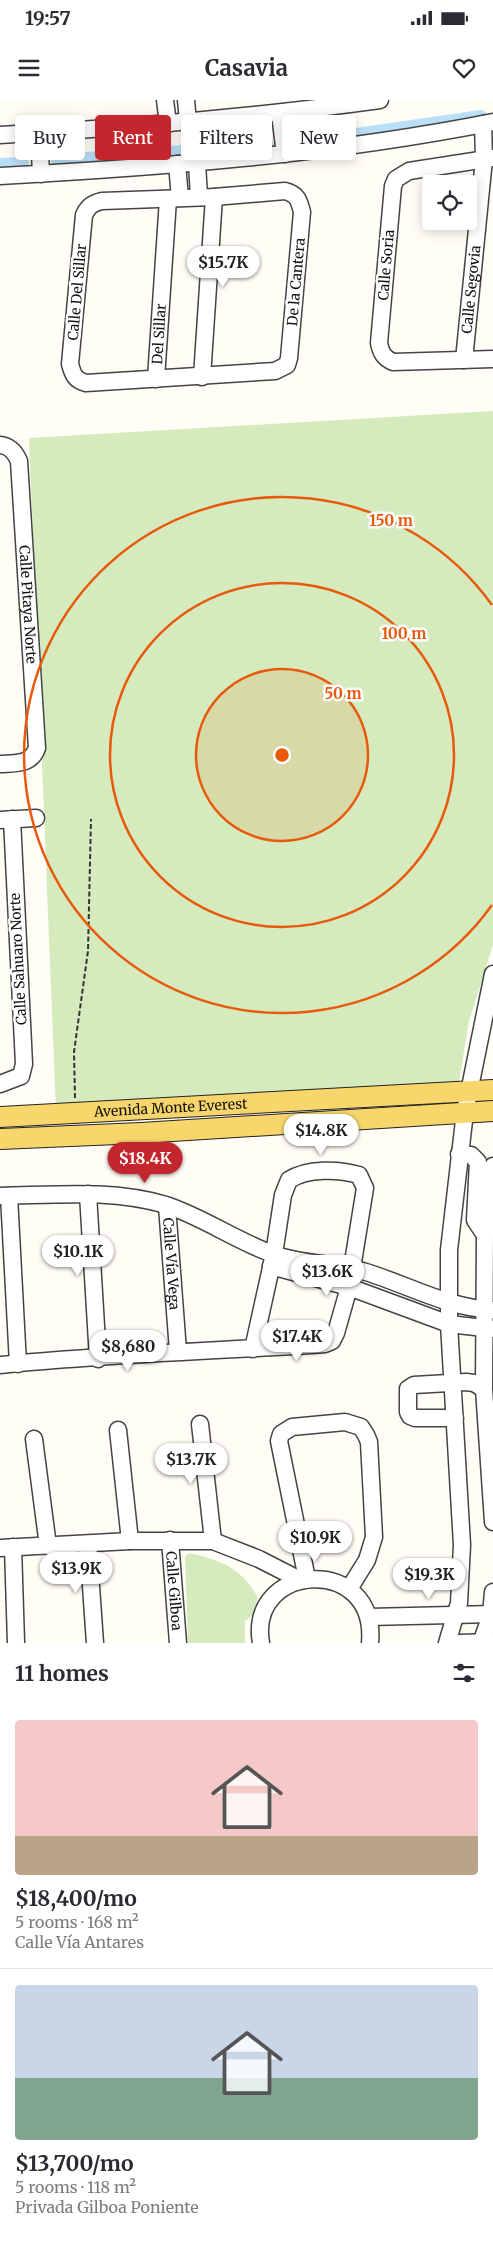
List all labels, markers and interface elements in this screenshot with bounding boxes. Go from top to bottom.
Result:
text: 19:57 [25,6,71,30]
icon: menu [15,54,43,82]
text: Casavia [205,54,288,82]
icon: heart [450,54,478,82]
chip: Buy [15,115,85,160]
chip: Rent [95,115,171,160]
chip: Filters [181,115,272,160]
chip: New [282,115,356,160]
map controls [422,175,477,230]
button: locate [422,175,477,230]
street label: Calle Soria [374,228,398,301]
street label: De la Cantera [283,237,309,327]
street label: Calle Del Sillar [64,243,90,341]
street label: Calle Segovia [458,244,484,334]
pin: $15.7K [182,246,264,288]
text: $15.7K [198,252,248,272]
street label: Del Sillar [148,303,170,365]
text: 150 m [369,511,413,530]
street label: Calle Pitaya Norte [15,545,41,664]
text: 100 m [382,624,426,643]
text: 50 m [324,684,362,703]
centre of rings [273,746,291,764]
street label: Calle Sahuaro Norte [6,892,30,1026]
street label: Avenida Monte Everest [93,1094,248,1121]
pin: $14.8K [280,1114,362,1156]
text: $14.8K [295,1120,347,1140]
pin: $18.4K [104,1142,186,1184]
text: $18.4K [119,1148,171,1168]
street label: Calle Vía Vega [159,1217,184,1311]
pin: $10.1K [37,1234,119,1277]
text: $10.1K [53,1241,103,1261]
pin: $13.6K [286,1254,368,1297]
text: $13.6K [301,1261,353,1281]
pin: $17.4K [256,1320,338,1362]
text: $17.4K [272,1326,322,1346]
pin: $8,680 [87,1330,169,1372]
text: $8,680 [101,1336,155,1356]
pin: $13.7K [150,1442,232,1485]
text: $13.7K [166,1449,216,1469]
pin: $10.9K [274,1520,356,1563]
text: $10.9K [289,1527,341,1547]
street label: Calle Gilboa [162,1550,186,1632]
pin: $13.9K [35,1552,117,1594]
text: $13.9K [51,1558,101,1578]
pin: $19.3K [388,1558,470,1600]
text: $19.3K [404,1564,454,1584]
icon: filters [450,1659,478,1687]
text: 11 homes [15,1660,109,1687]
icon: home [202,1752,292,1842]
text: $18,400/mo [15,1885,137,1912]
text: 5 rooms · 168 m² [15,1912,139,1932]
text: Calle Vía Antares [15,1932,144,1952]
icon: home [202,2018,292,2108]
text: $13,700/mo [15,2150,133,2177]
text: 5 rooms · 118 m² [15,2177,136,2197]
text: Privada Gilboa Poniente [15,2197,199,2217]

